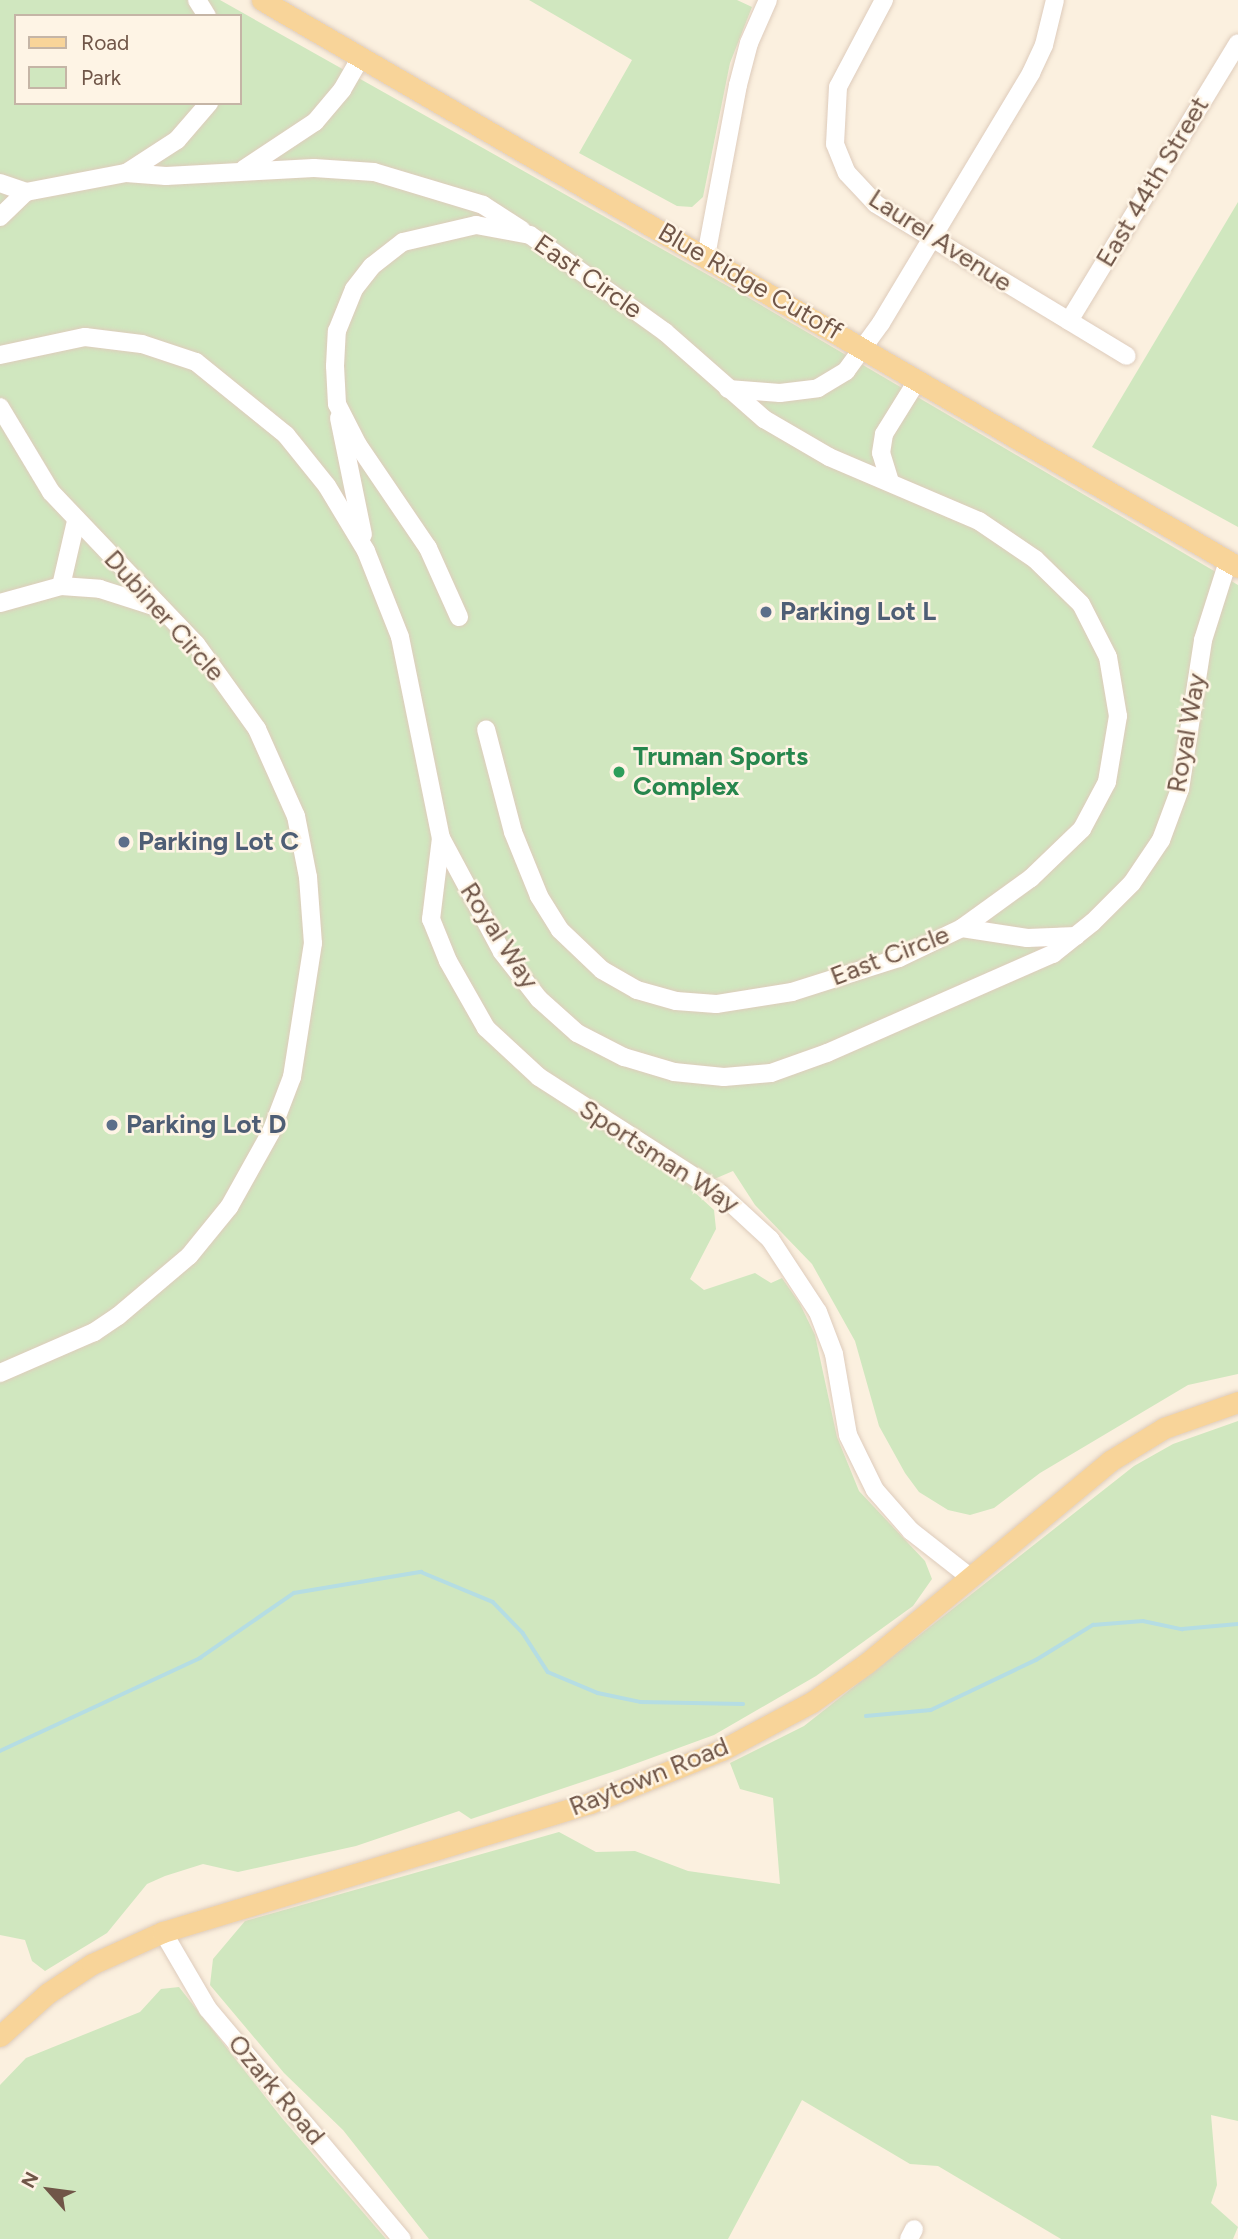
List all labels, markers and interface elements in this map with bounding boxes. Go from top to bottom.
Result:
legend [14,14,242,105]
text: Road [81,30,129,55]
text: Park [81,65,121,90]
street label: East 44th Street [1090,91,1216,273]
street label: Laurel Avenue [863,183,1017,299]
street label: Blue Ridge Cutoff [652,217,848,347]
street label: East Circle [528,228,648,326]
street label: Dubiner Circle [97,544,231,688]
place label: Parking Lot L [780,596,936,628]
marker: Parking Lot L [758,604,774,620]
street label: Royal Way [1161,671,1213,795]
place label: Truman Sports Complex [633,741,808,802]
marker: Truman Sports Complex [611,764,627,780]
place label: Parking Lot C [138,826,299,858]
marker: Parking Lot C [116,834,132,850]
street label: Royal Way [453,877,545,995]
street label: East Circle [826,919,954,993]
street label: Sportsman Way [573,1094,745,1220]
place label: Parking Lot D [126,1109,286,1141]
marker: Parking Lot D [104,1117,120,1133]
street label: Raytown Road [565,1731,733,1823]
street label: Ozark Road [221,2029,331,2151]
north arrow [14,2155,84,2225]
text: N [16,2168,44,2192]

